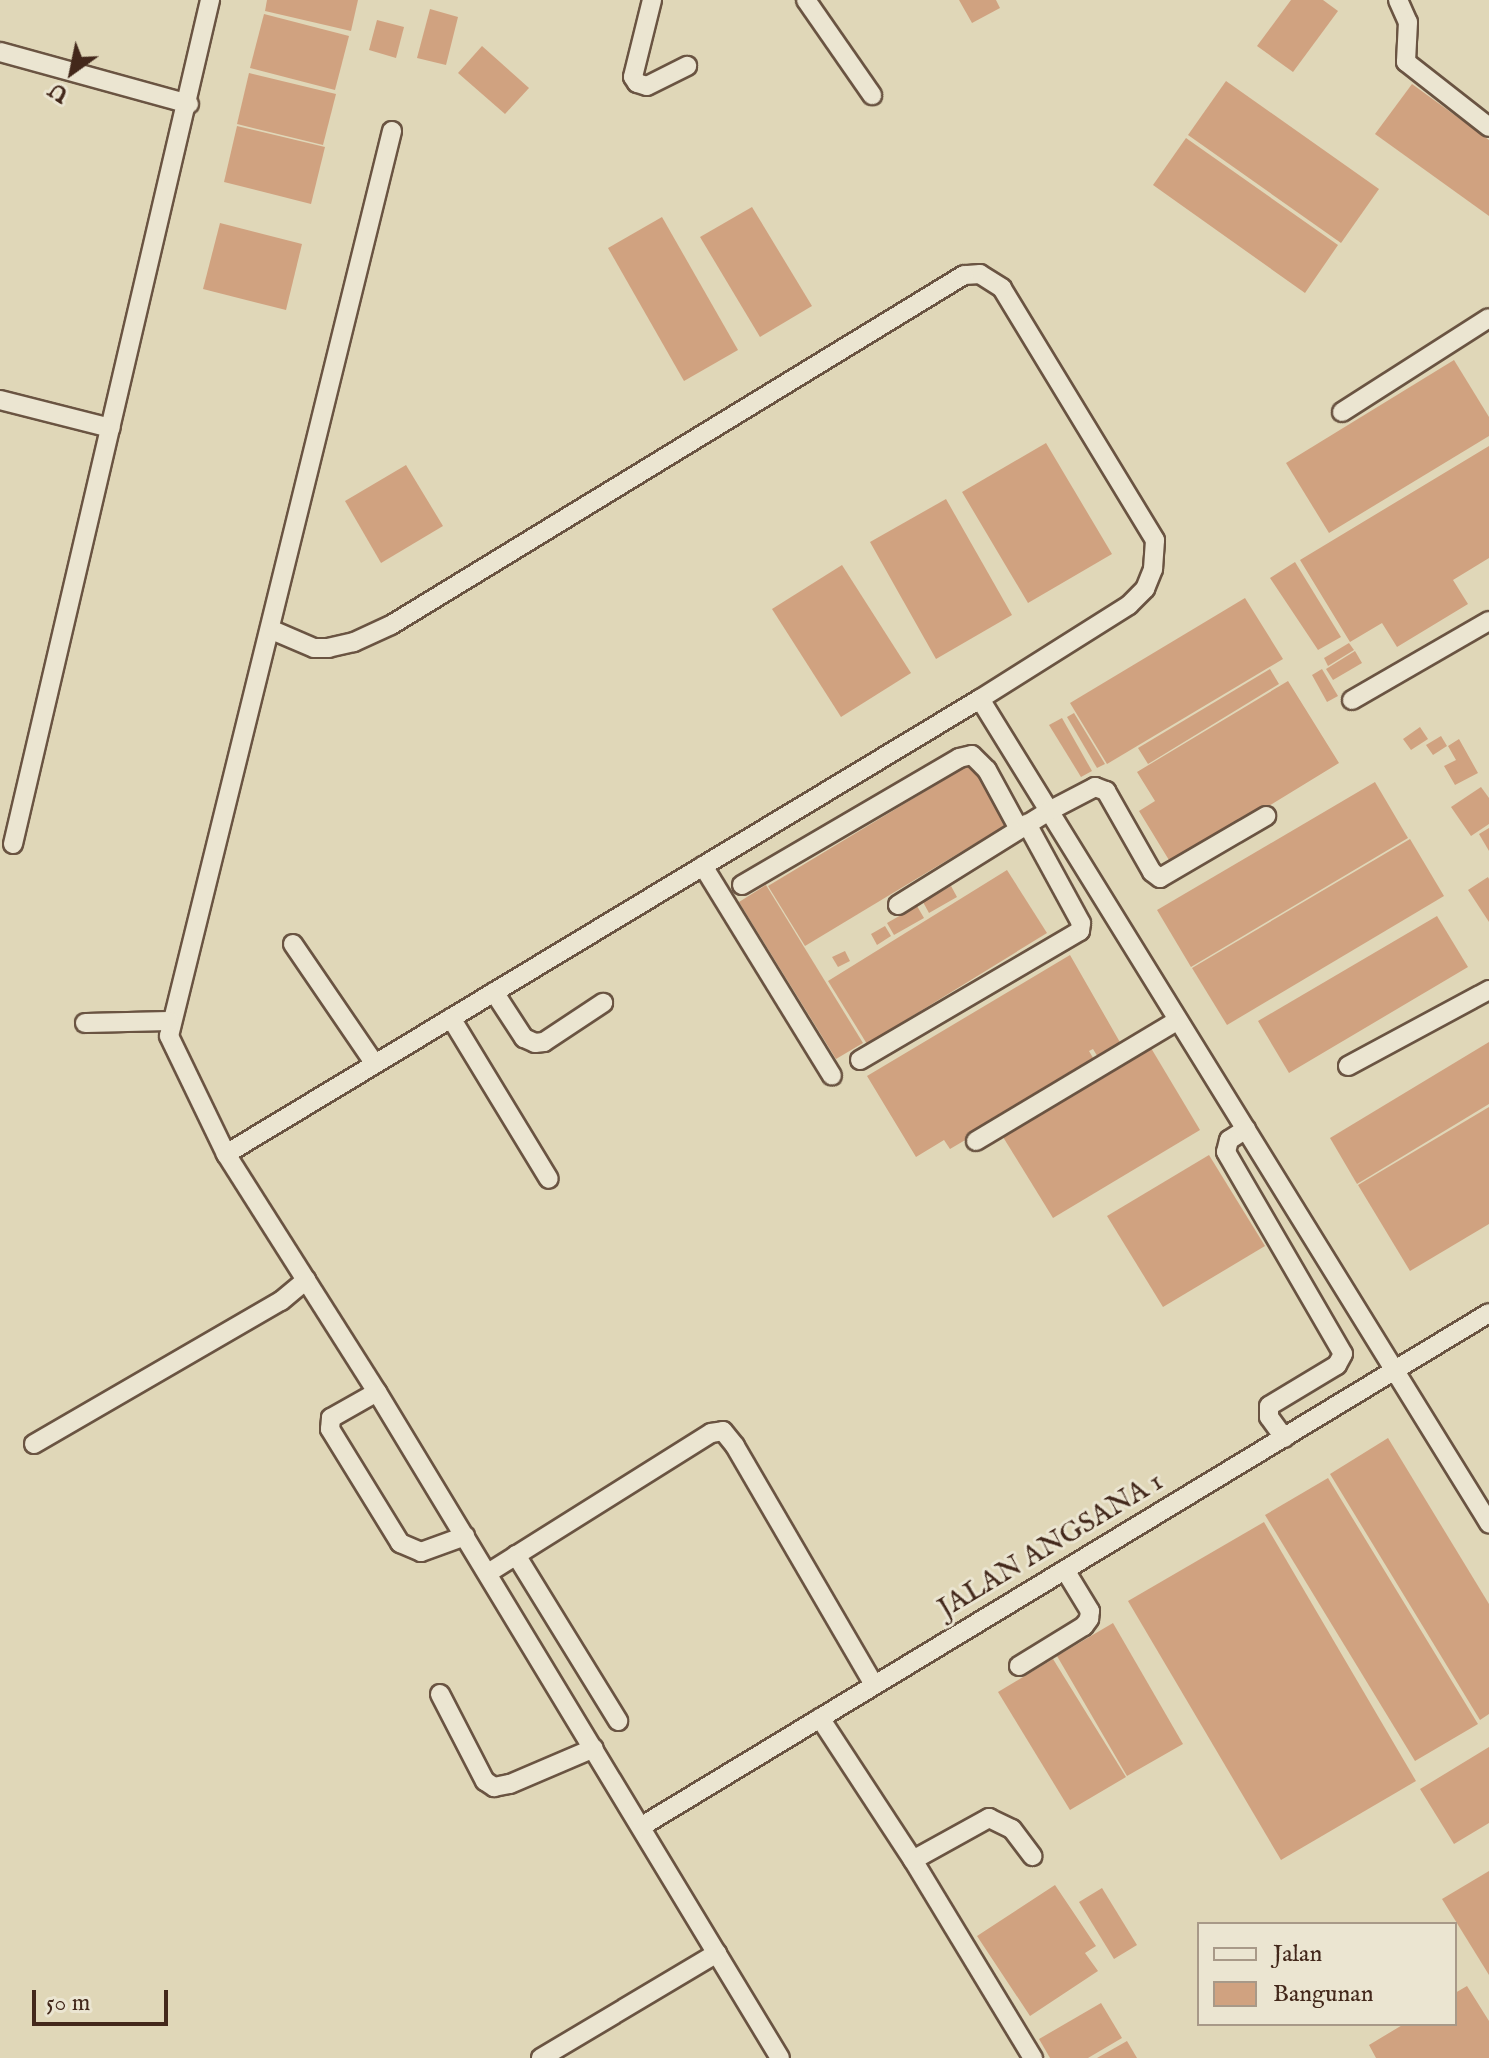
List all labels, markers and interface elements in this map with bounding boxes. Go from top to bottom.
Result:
north arrow [32,32,112,112]
text: U [43,75,74,109]
street label: JALAN ANGSANA 1 [933,1466,1169,1626]
legend [1197,1922,1457,2026]
text: Jalan [1273,1939,1322,1970]
scale bar [36,1974,172,2024]
text: Bangunan [1273,1979,1373,2010]
text: 50 m [46,1988,90,2019]

